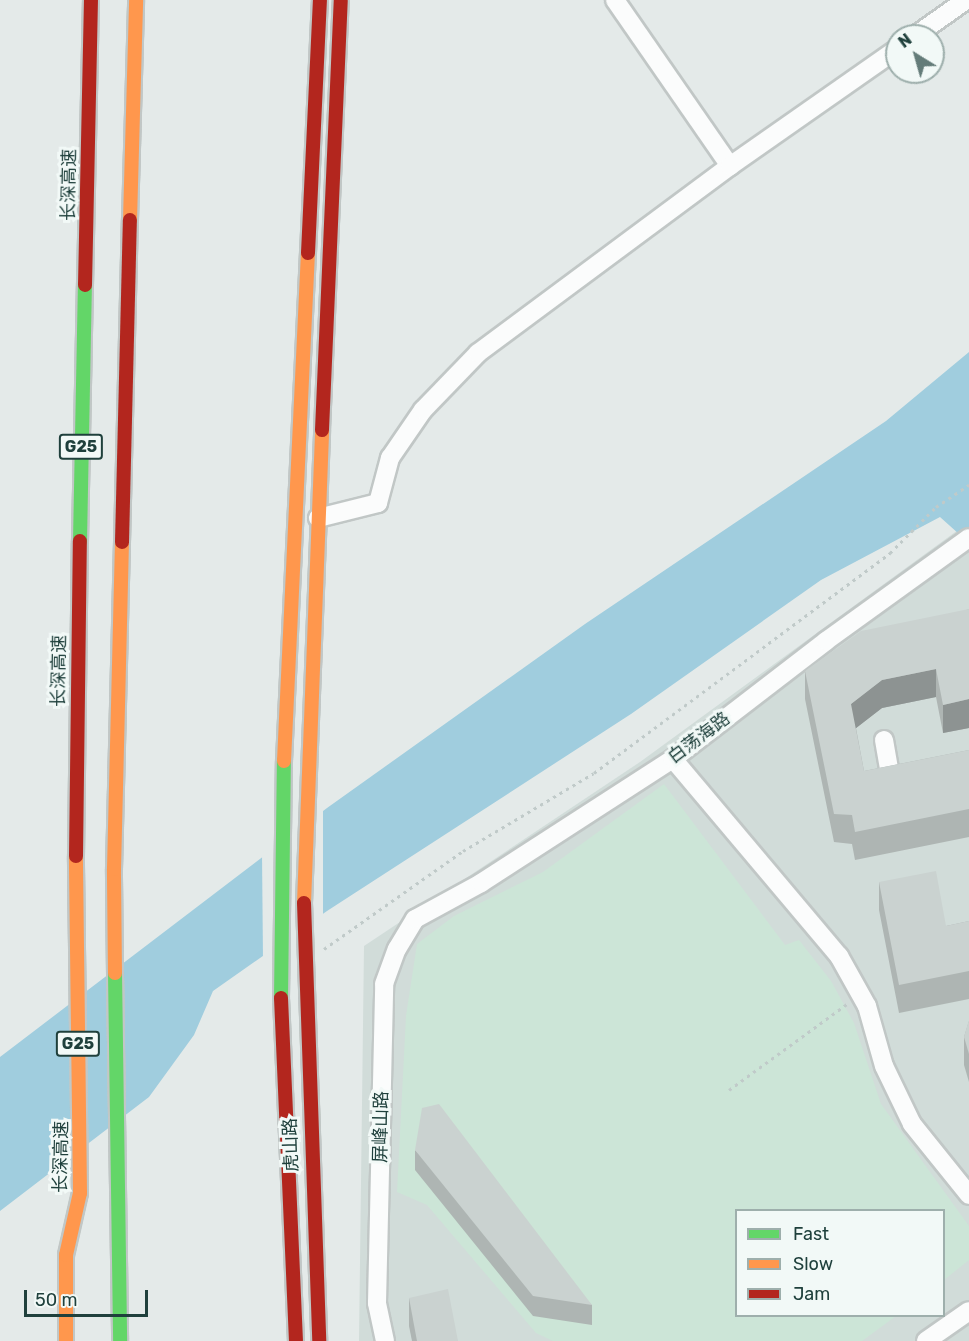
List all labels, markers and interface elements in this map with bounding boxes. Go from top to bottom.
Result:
north arrow [885,24,945,84]
text: N [895,30,915,52]
street label: 长深高速 [58,149,80,221]
road number: G25 [58,434,104,460]
street label: 长深高速 [48,635,70,707]
street label: 白荡海路 [664,708,734,768]
road number: G25 [56,1031,100,1057]
street label: 屏峰山路 [370,1091,392,1163]
street label: 虎山路 [279,1118,303,1172]
street label: 长深高速 [50,1121,72,1193]
legend [735,1209,945,1317]
text: Fast [793,1223,829,1245]
text: Slow [793,1253,833,1275]
scale bar [27,1278,152,1316]
text: Jam [793,1283,830,1305]
text: 50 m [35,1289,78,1311]

